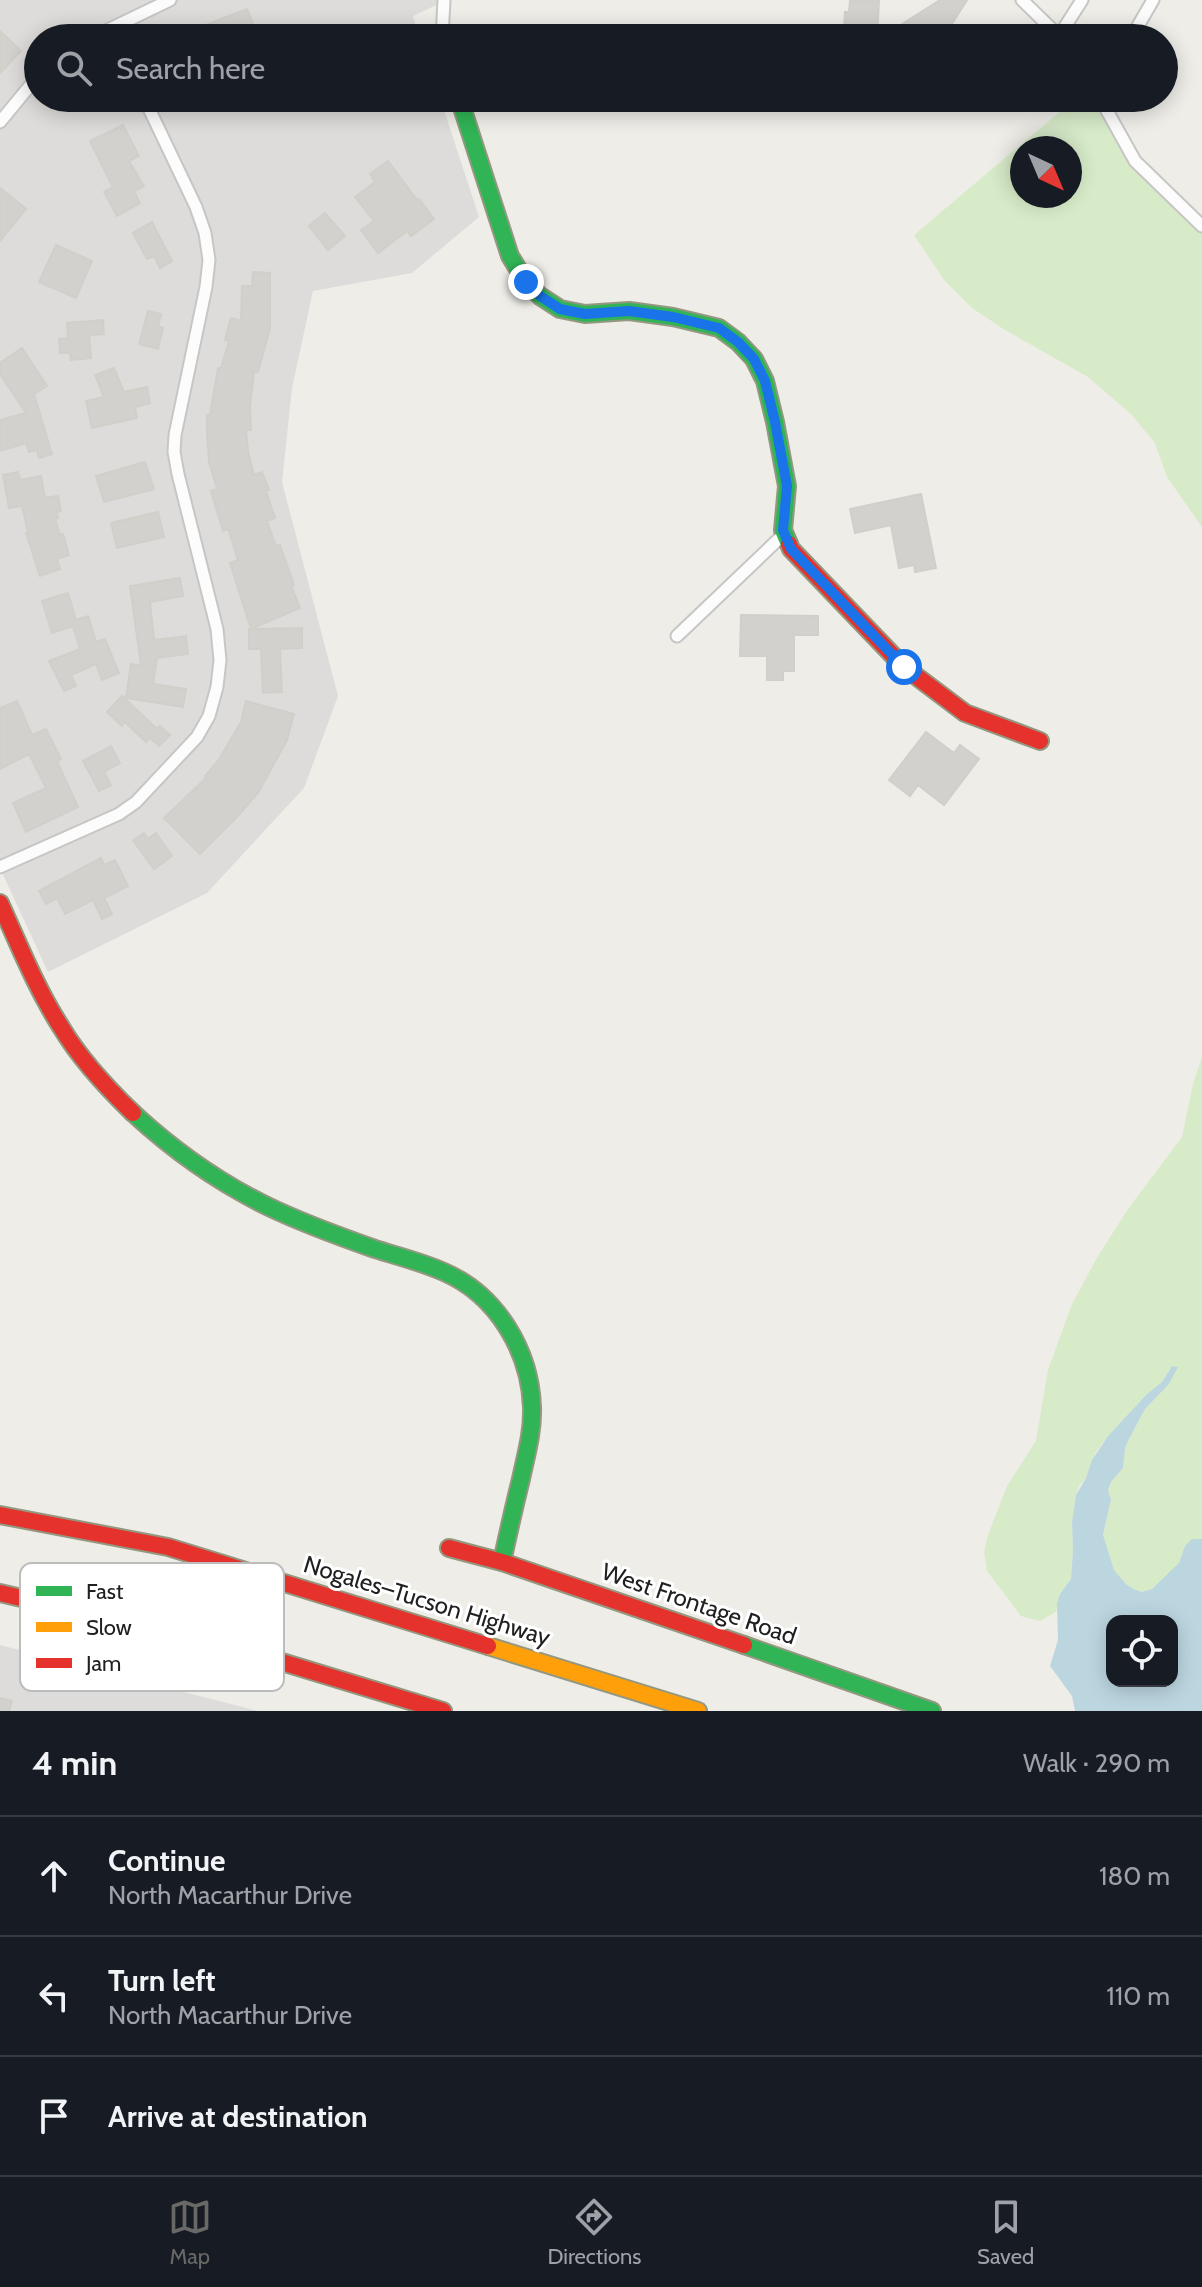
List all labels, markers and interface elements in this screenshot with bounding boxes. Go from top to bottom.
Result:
search box [24,24,1178,112]
icon: search [52,46,96,90]
text: Search here [116,50,265,87]
north arrow [1010,136,1082,208]
route end [508,264,544,300]
route start [886,649,922,685]
street label: Nogales–Tucson Highway [300,1549,554,1652]
street label: West Frontage Road [598,1557,800,1650]
legend [20,1563,284,1691]
text: Fast [86,1578,124,1605]
text: Slow [86,1614,132,1641]
map controls [1106,1615,1178,1687]
button: locate [1106,1615,1178,1687]
text: Jam [85,1650,121,1677]
text: 4 min [32,1742,117,1784]
text: Walk · 290 m [1023,1747,1170,1779]
text: Continue [108,1842,225,1879]
icon: ahead [32,1854,76,1898]
text: 180 m [1099,1860,1170,1892]
text: North Macarthur Drive [108,1879,352,1911]
text: Turn left [108,1962,216,1999]
icon: left [32,1974,76,2018]
text: 110 m [1106,1980,1170,2012]
text: North Macarthur Drive [108,1999,352,2031]
icon: arrive [32,2094,76,2138]
text: Arrive at destination [108,2098,368,2135]
tab: Map [168,2195,212,2270]
tab: Directions [547,2195,641,2270]
tab: Saved [977,2195,1034,2270]

